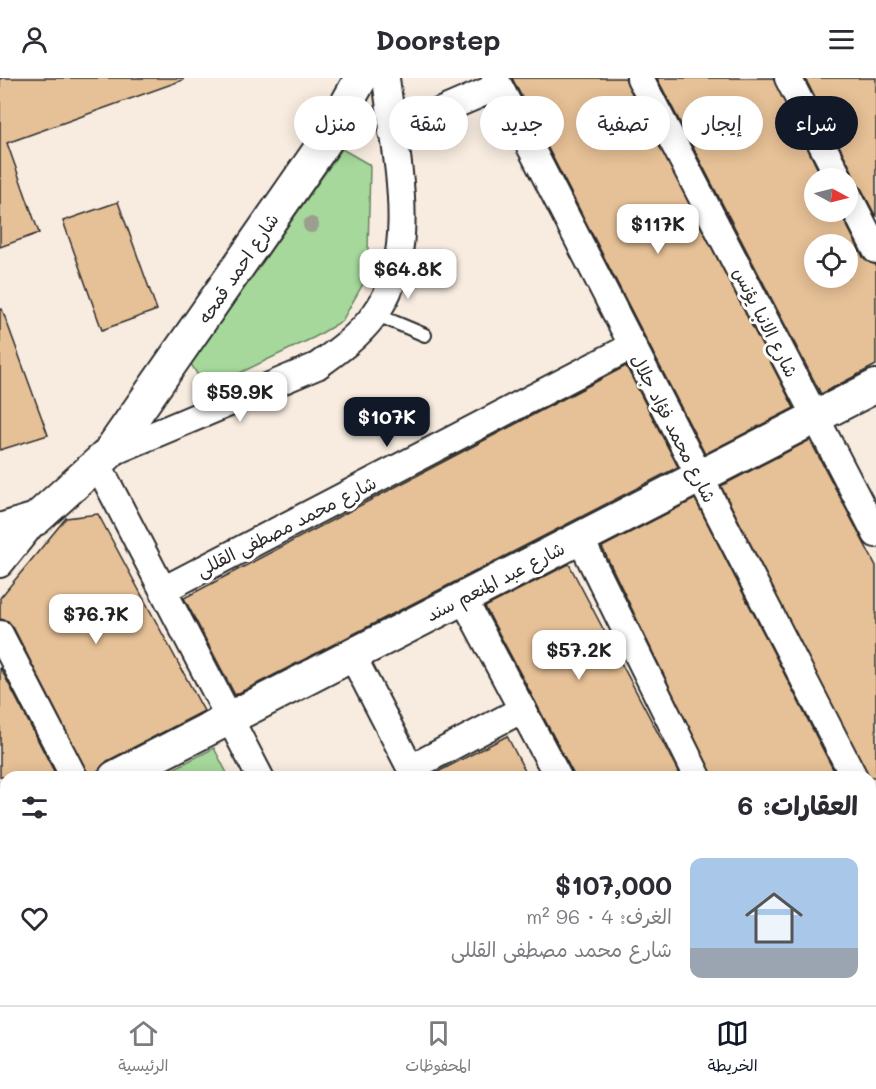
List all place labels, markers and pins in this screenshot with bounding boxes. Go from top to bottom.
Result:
pin: $117K [616,204,700,255]
pin: $64.8K [359,249,457,300]
pin: $59.9K [191,372,289,423]
pin: $107K [345,397,429,448]
pin: $76.7K [47,594,145,645]
pin: $57.2K [530,630,628,681]

